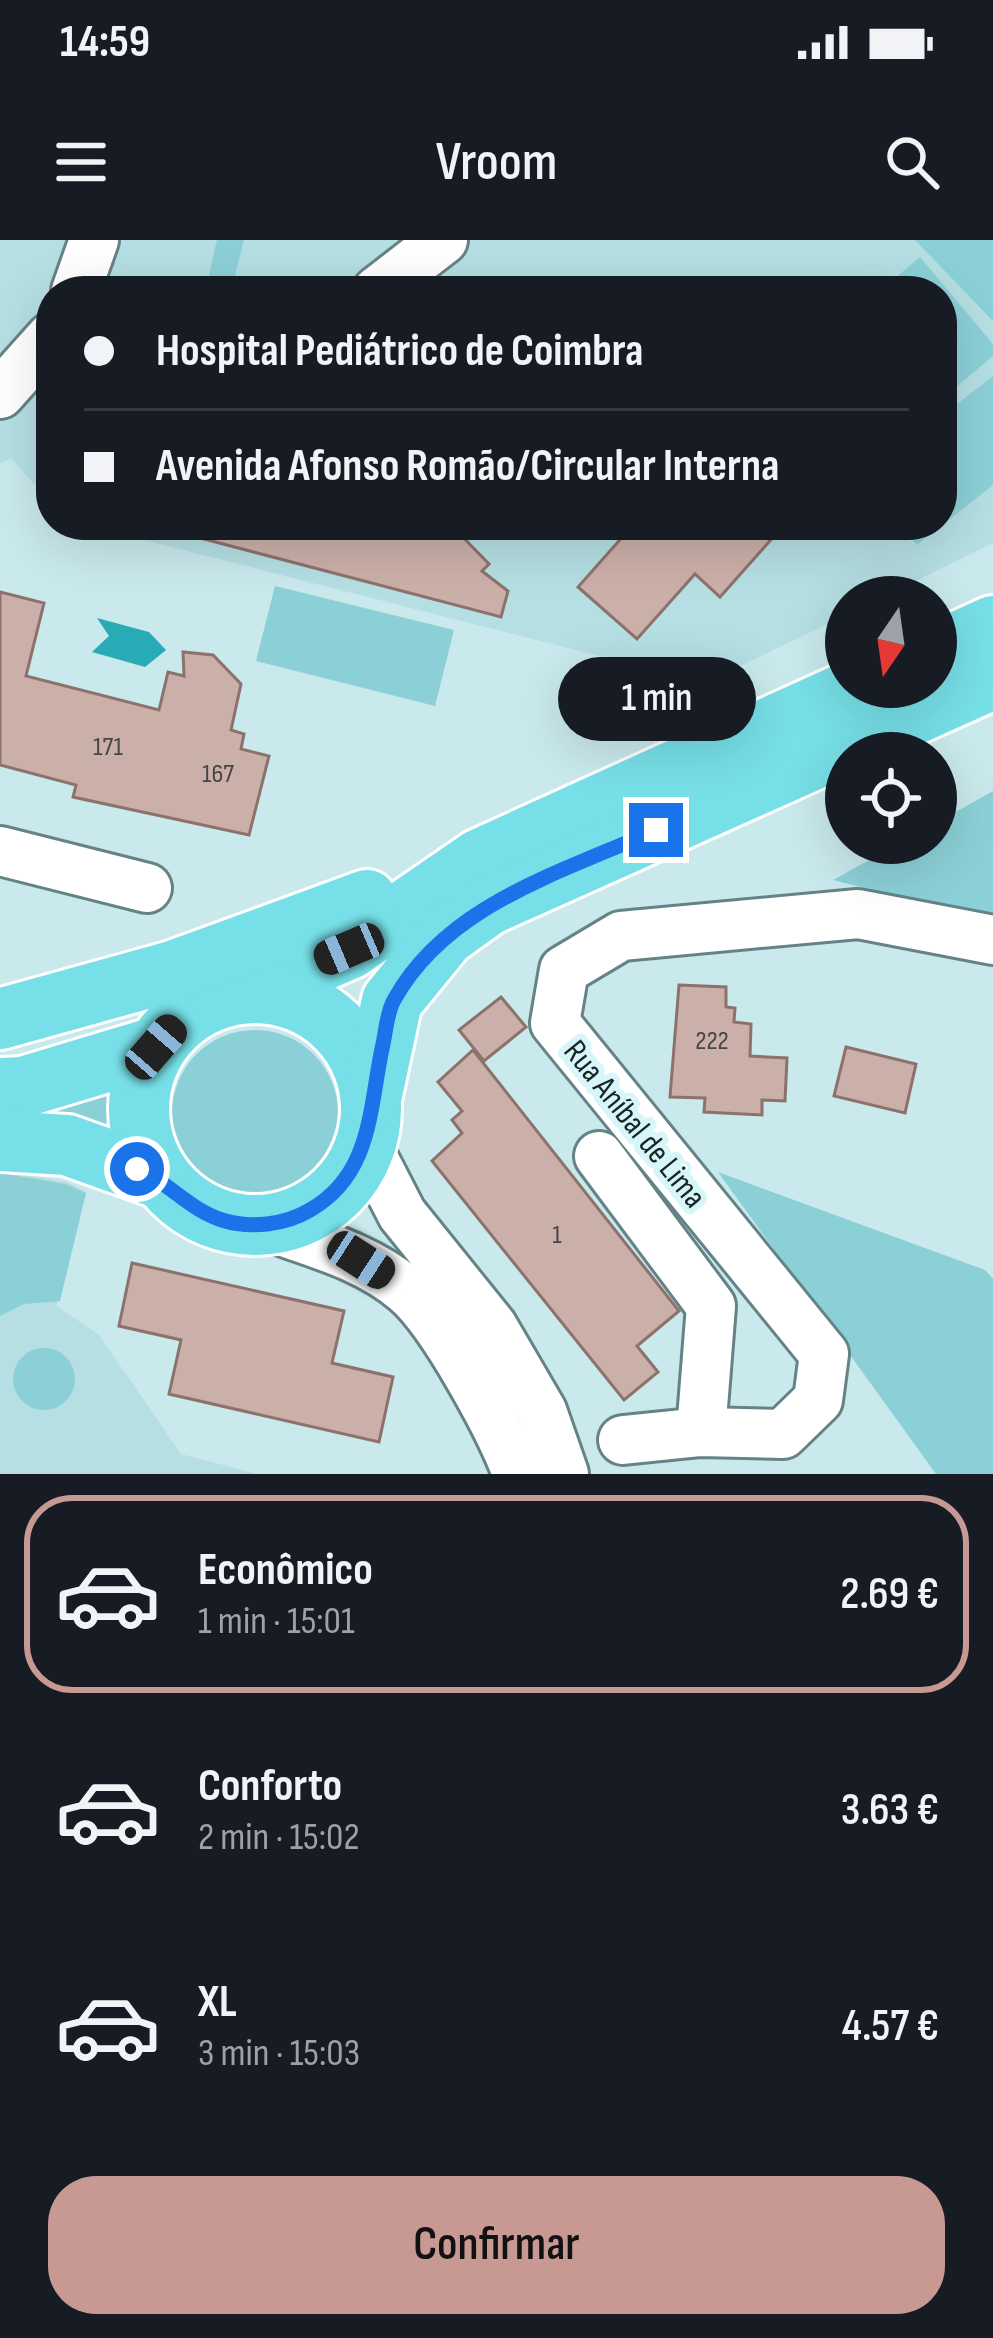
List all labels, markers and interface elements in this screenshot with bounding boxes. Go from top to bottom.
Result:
text: 14:59 [60,15,150,70]
icon: menu [48,129,114,195]
icon: search [879,129,945,195]
text: Vroom [436,130,557,195]
text: Hospital Pediátrico de Coimbra [156,324,644,379]
text: Avenida Afonso Romão/Circular Interna [156,439,779,494]
north arrow [825,576,957,708]
map controls [825,576,957,864]
callout: 1 min [557,656,755,740]
text: 1 min [622,675,692,722]
house number: 171 [93,731,123,763]
button: locate [825,732,957,864]
house number: 167 [202,758,234,790]
route end [629,803,683,857]
car [309,918,389,980]
car [119,1008,193,1086]
house number: 222 [695,1025,729,1057]
street label: Rua Aníbal de Lima [555,1032,714,1216]
route start [110,1142,164,1196]
house number: 1 [552,1219,562,1251]
car [321,1225,401,1295]
icon: car [54,1540,162,1648]
text: Econômico [198,1543,373,1598]
text: 2.69 € [840,1567,939,1622]
text: 1 min · 15:01 [198,1598,355,1645]
icon: car [54,1756,162,1864]
text: Conforto [198,1759,342,1814]
text: 3.63 € [841,1783,939,1838]
text: 2 min · 15:02 [198,1814,360,1861]
icon: car [54,1972,162,2080]
text: XL [198,1975,237,2030]
text: 4.57 € [842,1999,939,2054]
text: 3 min · 15:03 [198,2030,360,2077]
button: Confirmar [48,2176,945,2314]

